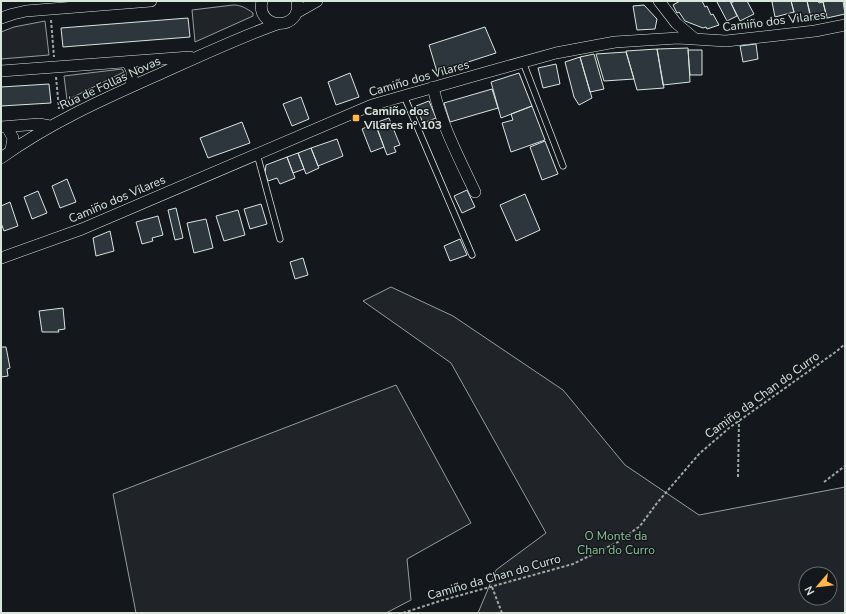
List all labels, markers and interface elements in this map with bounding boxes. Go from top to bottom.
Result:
street label: Camiño dos Vilares [722,7,827,35]
street label: Rúa de Follas Novas [57,52,163,113]
street label: Camiño dos Vilares [367,56,471,100]
place label: Camiño dos Vilares nº 103 [363,103,442,133]
marker: Camiño dos Vilares nº 103 [351,113,361,123]
street label: Camiño dos Vilares [66,171,168,227]
street label: Camiño da Chan do Curro [701,348,823,442]
park label: O Monte da Chan do Curro [577,528,655,558]
street label: Camiño da Chan do Curro [425,550,563,604]
north arrow [798,566,838,606]
text: N [801,583,818,598]

